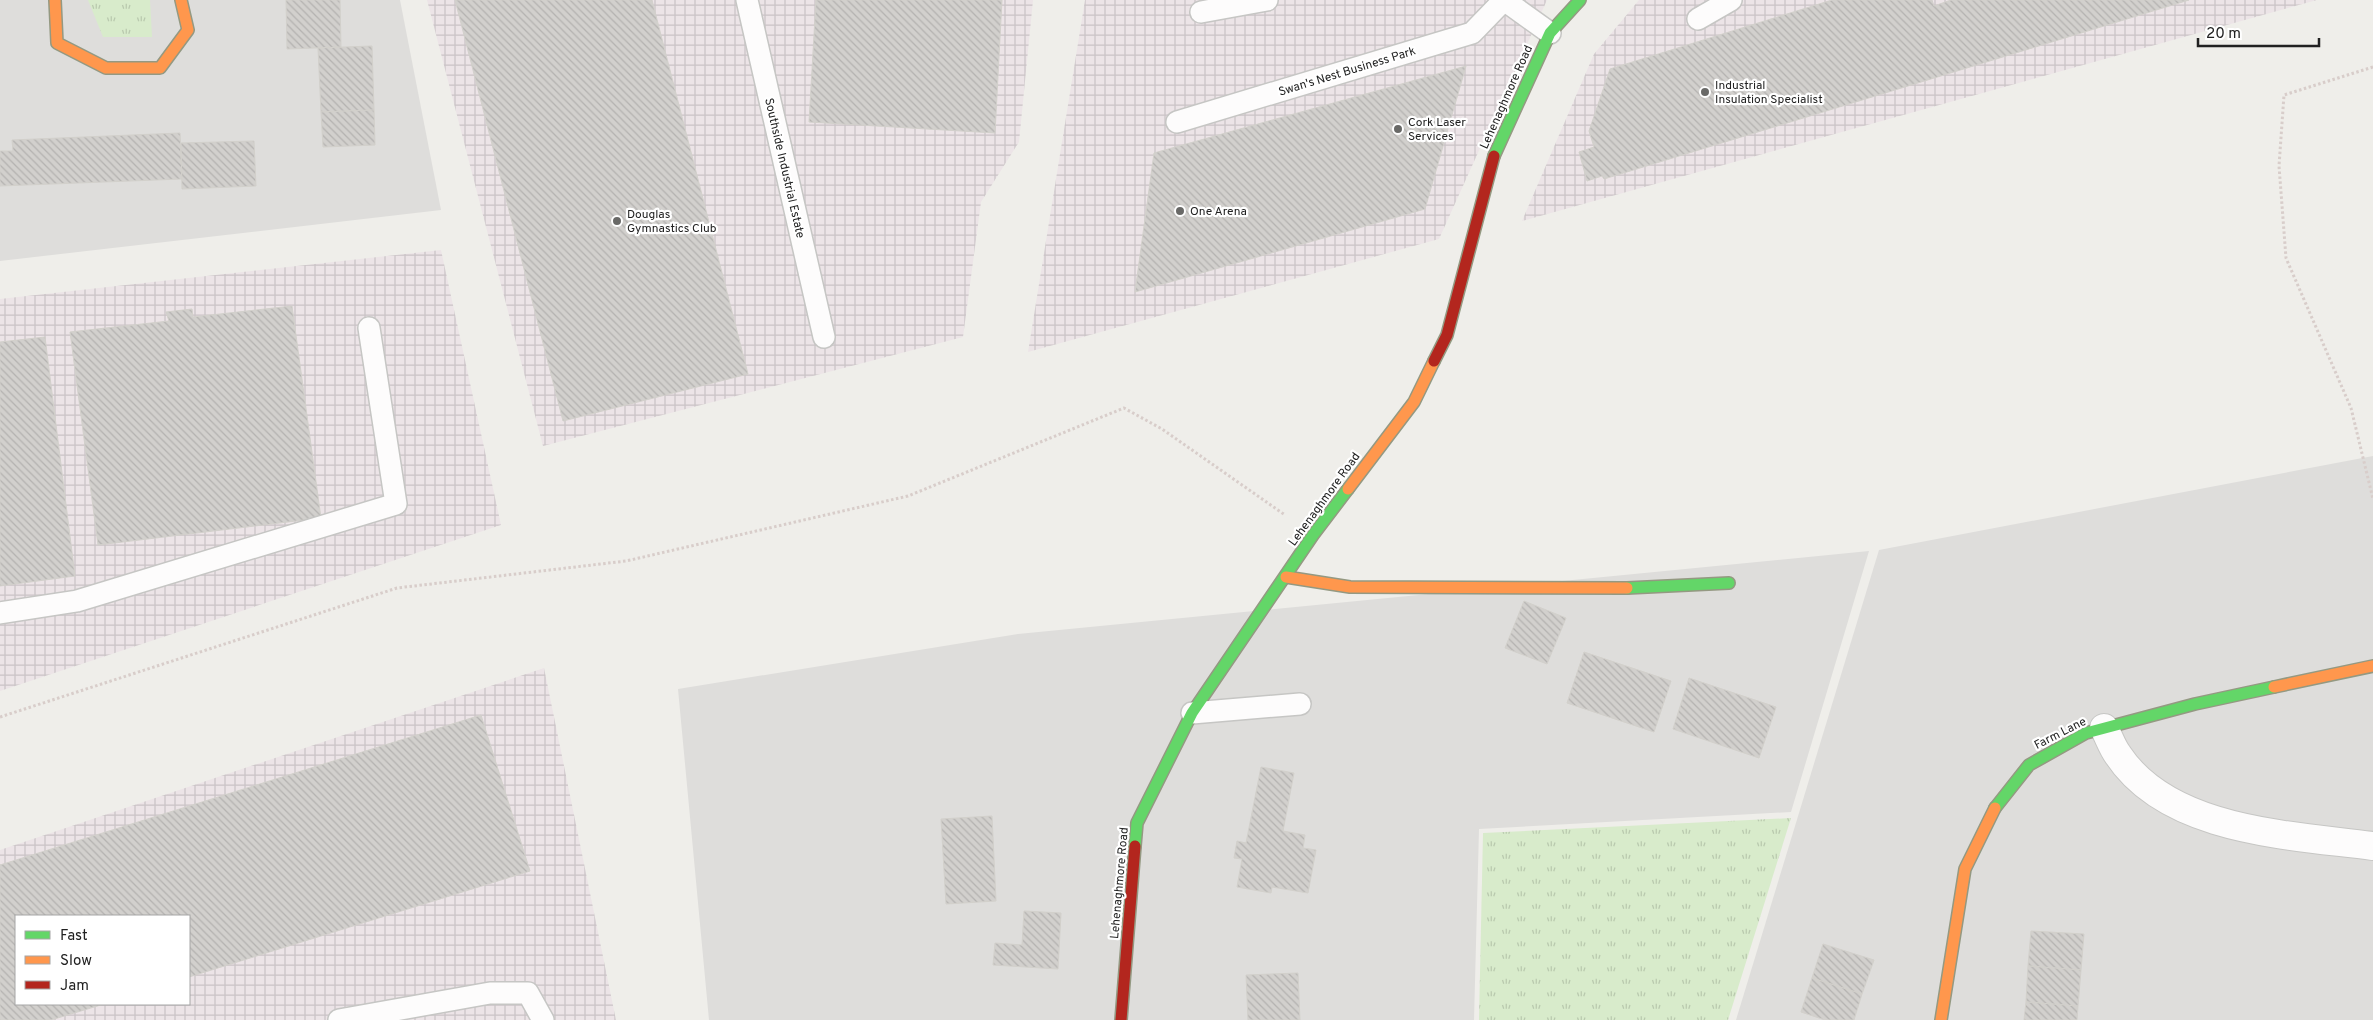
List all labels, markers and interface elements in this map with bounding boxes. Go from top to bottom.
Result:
scale bar [2198,15,2319,47]
text: 20 m [2206,25,2241,44]
street label: Swan's Nest Business Park [1277,43,1418,100]
street label: Lehenaghmore Road [1477,43,1537,152]
place label: Industrial Insulation Specialist [1715,78,1823,108]
marker: Industrial Insulation Specialist [1699,86,1711,98]
street label: Southside Industrial Estate [760,97,808,240]
place label: Cork Laser Services [1408,115,1466,145]
marker: Cork Laser Services [1392,123,1404,135]
place label: One Arena [1190,204,1247,220]
marker: One Arena [1174,205,1186,217]
place label: Douglas Gymnastics Club [627,207,717,237]
marker: Douglas Gymnastics Club [611,215,623,227]
street label: Lehenaghmore Road [1285,450,1364,550]
street label: Farm Lane [2032,714,2089,754]
street label: Lehenaghmore Road [1107,827,1133,940]
legend [15,915,190,1005]
text: Fast [60,927,88,946]
text: Slow [60,952,92,971]
text: Jam [60,977,89,996]

